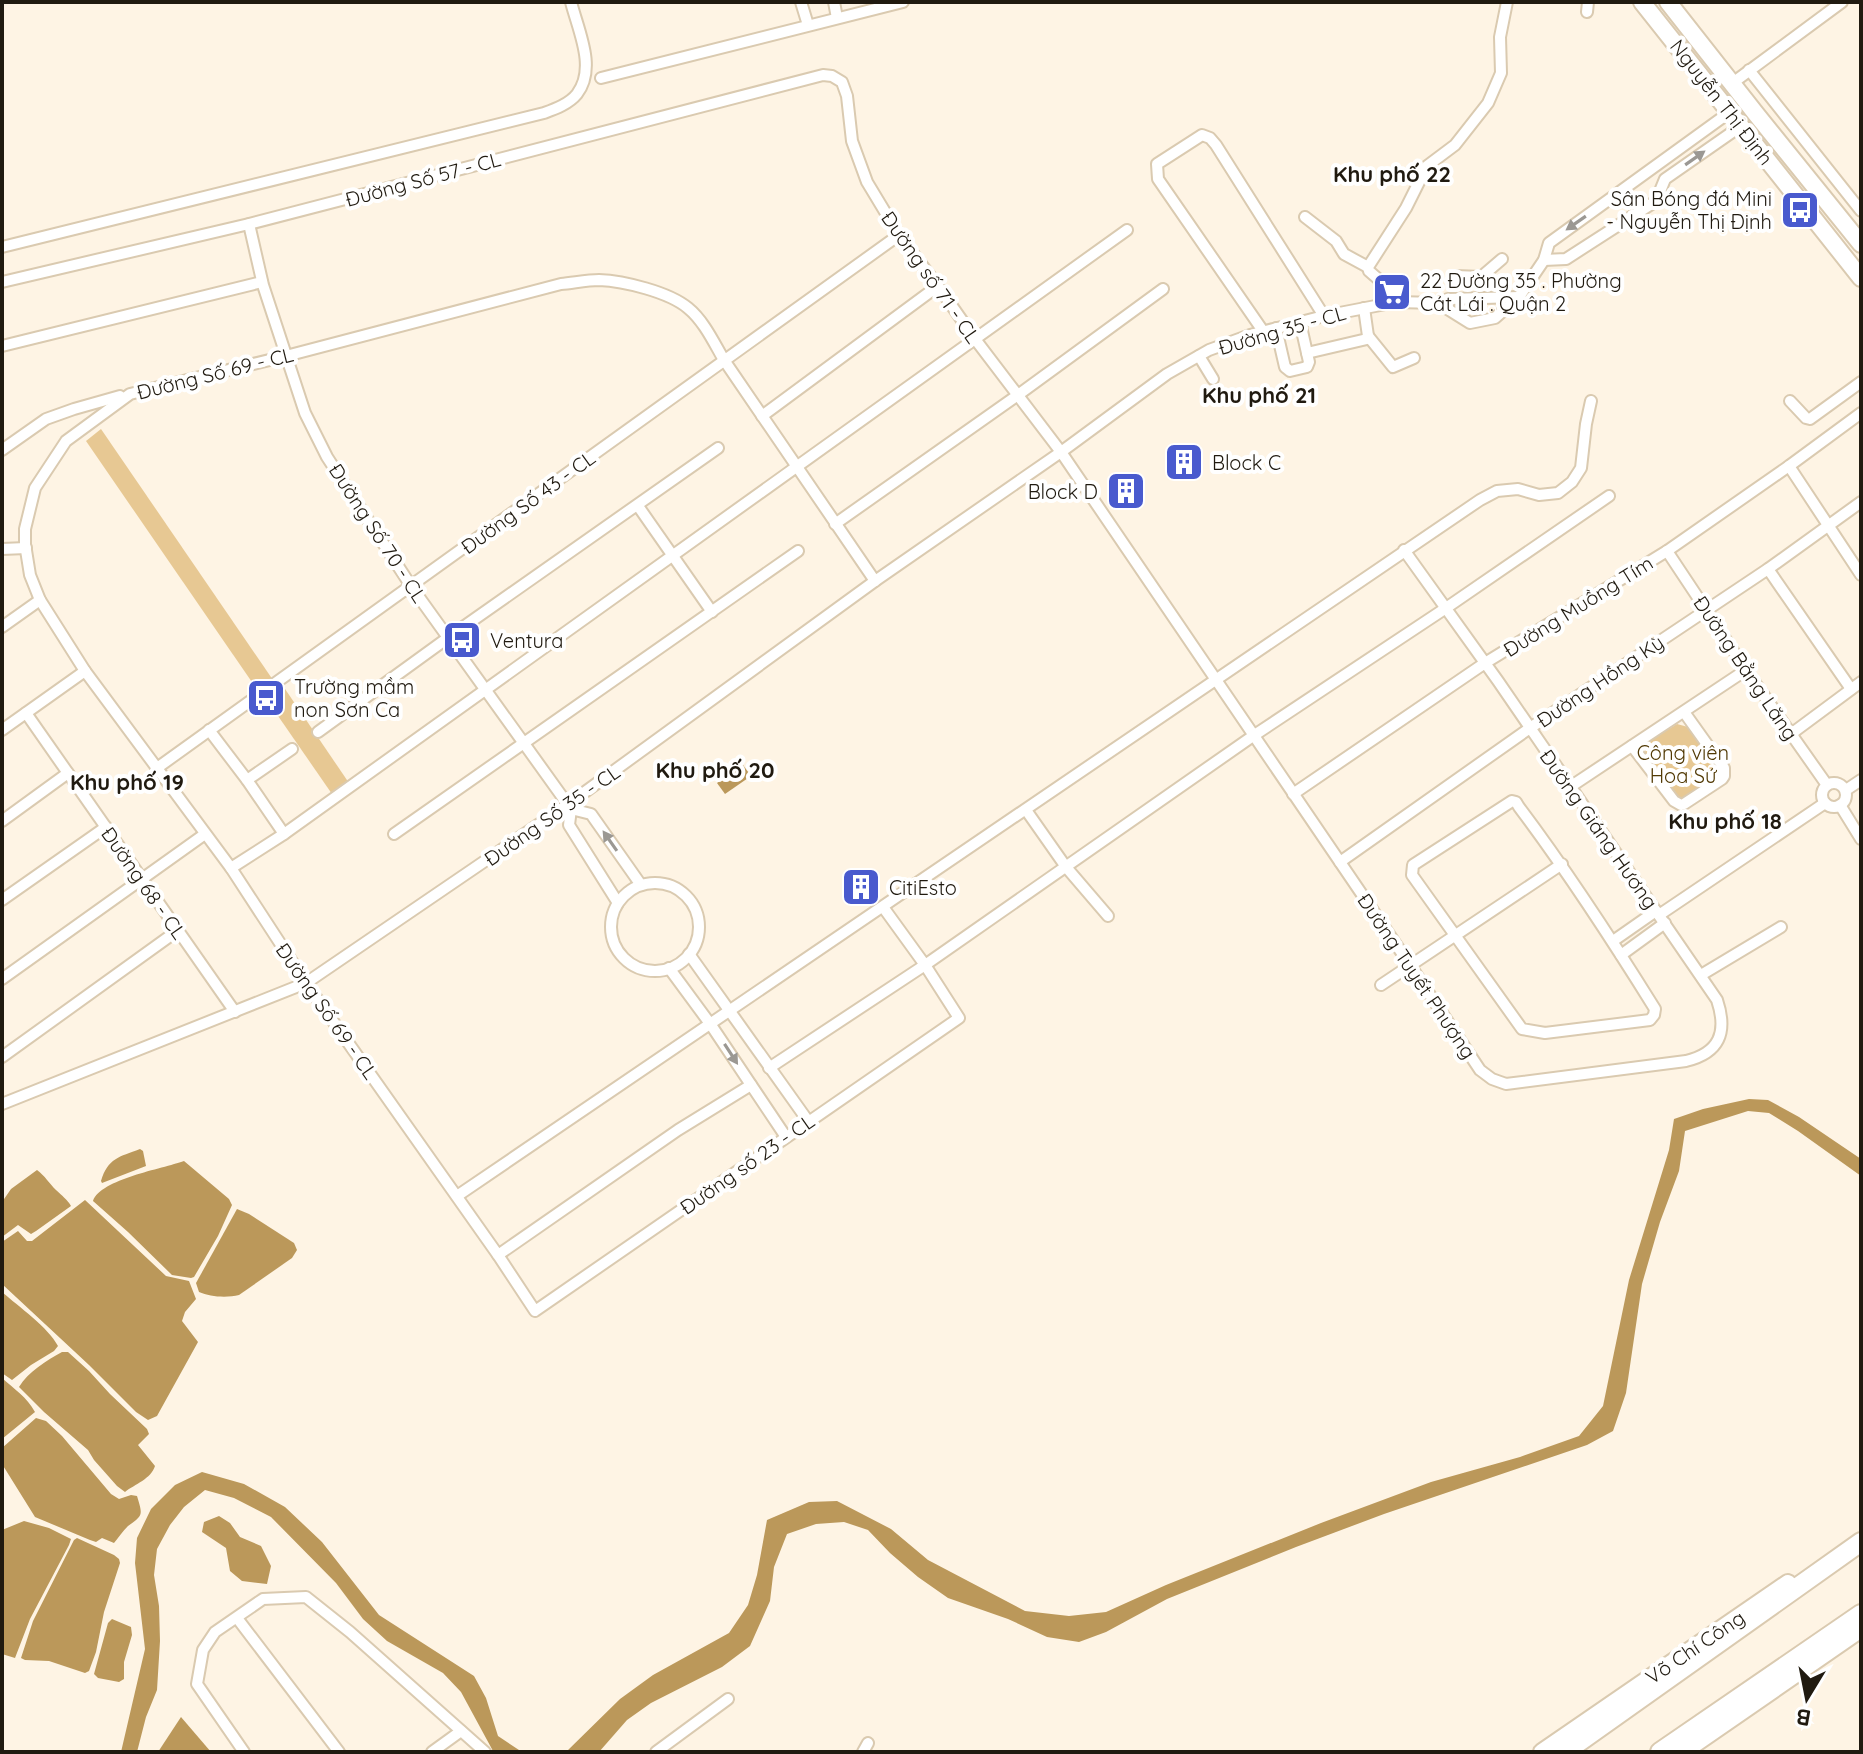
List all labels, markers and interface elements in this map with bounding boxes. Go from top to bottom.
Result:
street label: Nguyễn Thị Định [1665,34,1779,170]
street label: Đường Số 57 - CL [343,146,504,212]
one-way arrow [1685,151,1706,166]
district label: Khu phố 22 [1333,160,1451,188]
place label: Sân Bóng đá Mini - Nguyễn Thị Định [1606,186,1772,234]
bus stop icon: Sân Bóng đá Mini - Nguyễn Thị Định [1779,189,1821,231]
street label: Đường số 71 - CL [876,206,986,348]
one-way arrow [1565,215,1586,230]
place label: 22 Đường 35 . Phường Cát Lái . Quận 2 [1420,268,1622,316]
supermarket icon: 22 Đường 35 . Phường Cát Lái . Quận 2 [1371,271,1413,313]
street label: Đường 35 - CL [1216,300,1349,360]
street label: Đường Số 69 - CL [134,341,296,405]
district label: Khu phố 21 [1202,381,1316,409]
building icon: Block C [1163,441,1205,483]
street label: Đường Số 43 - CL [456,445,600,559]
place label: Block C [1212,450,1281,475]
street label: Đường Số 70 - CL [324,459,432,607]
building icon: Block D [1105,470,1147,512]
place label: Block D [1028,479,1098,504]
street label: Đường Muồng Tím [1499,550,1657,662]
street label: Đường Bằng Lăng [1688,591,1804,745]
bus stop icon: Ventura [441,619,483,661]
place label: Ventura [490,628,563,653]
street label: Đường Hồng Kỳ [1532,629,1668,733]
place label: Trường mầm non Sơn Ca [294,674,414,722]
bus stop icon: Trường mầm non Sơn Ca [245,677,287,719]
park label: Công viên Hoa Sứ [1637,740,1729,788]
street label: Đường Giáng Hương [1535,744,1663,914]
district label: Khu phố 20 [656,756,775,784]
street label: Đường Số 35 - CL [479,759,625,871]
district label: Khu phố 19 [70,768,184,796]
district label: Khu phố 18 [1668,807,1782,835]
street label: Đường 68 - CL [96,822,192,944]
one-way arrow [603,830,618,851]
building icon: CitiEsto [840,866,882,908]
place label: CitiEsto [889,875,957,900]
street label: Đường Tuyết Phượng [1352,889,1482,1063]
street label: Đường Số 69 - CL [271,938,383,1084]
one-way arrow [723,1044,738,1065]
street label: Đường số 23 - CL [675,1108,819,1220]
street label: Võ Chí Công [1641,1605,1749,1689]
north arrow [1767,1658,1847,1738]
text: B [1794,1703,1813,1733]

